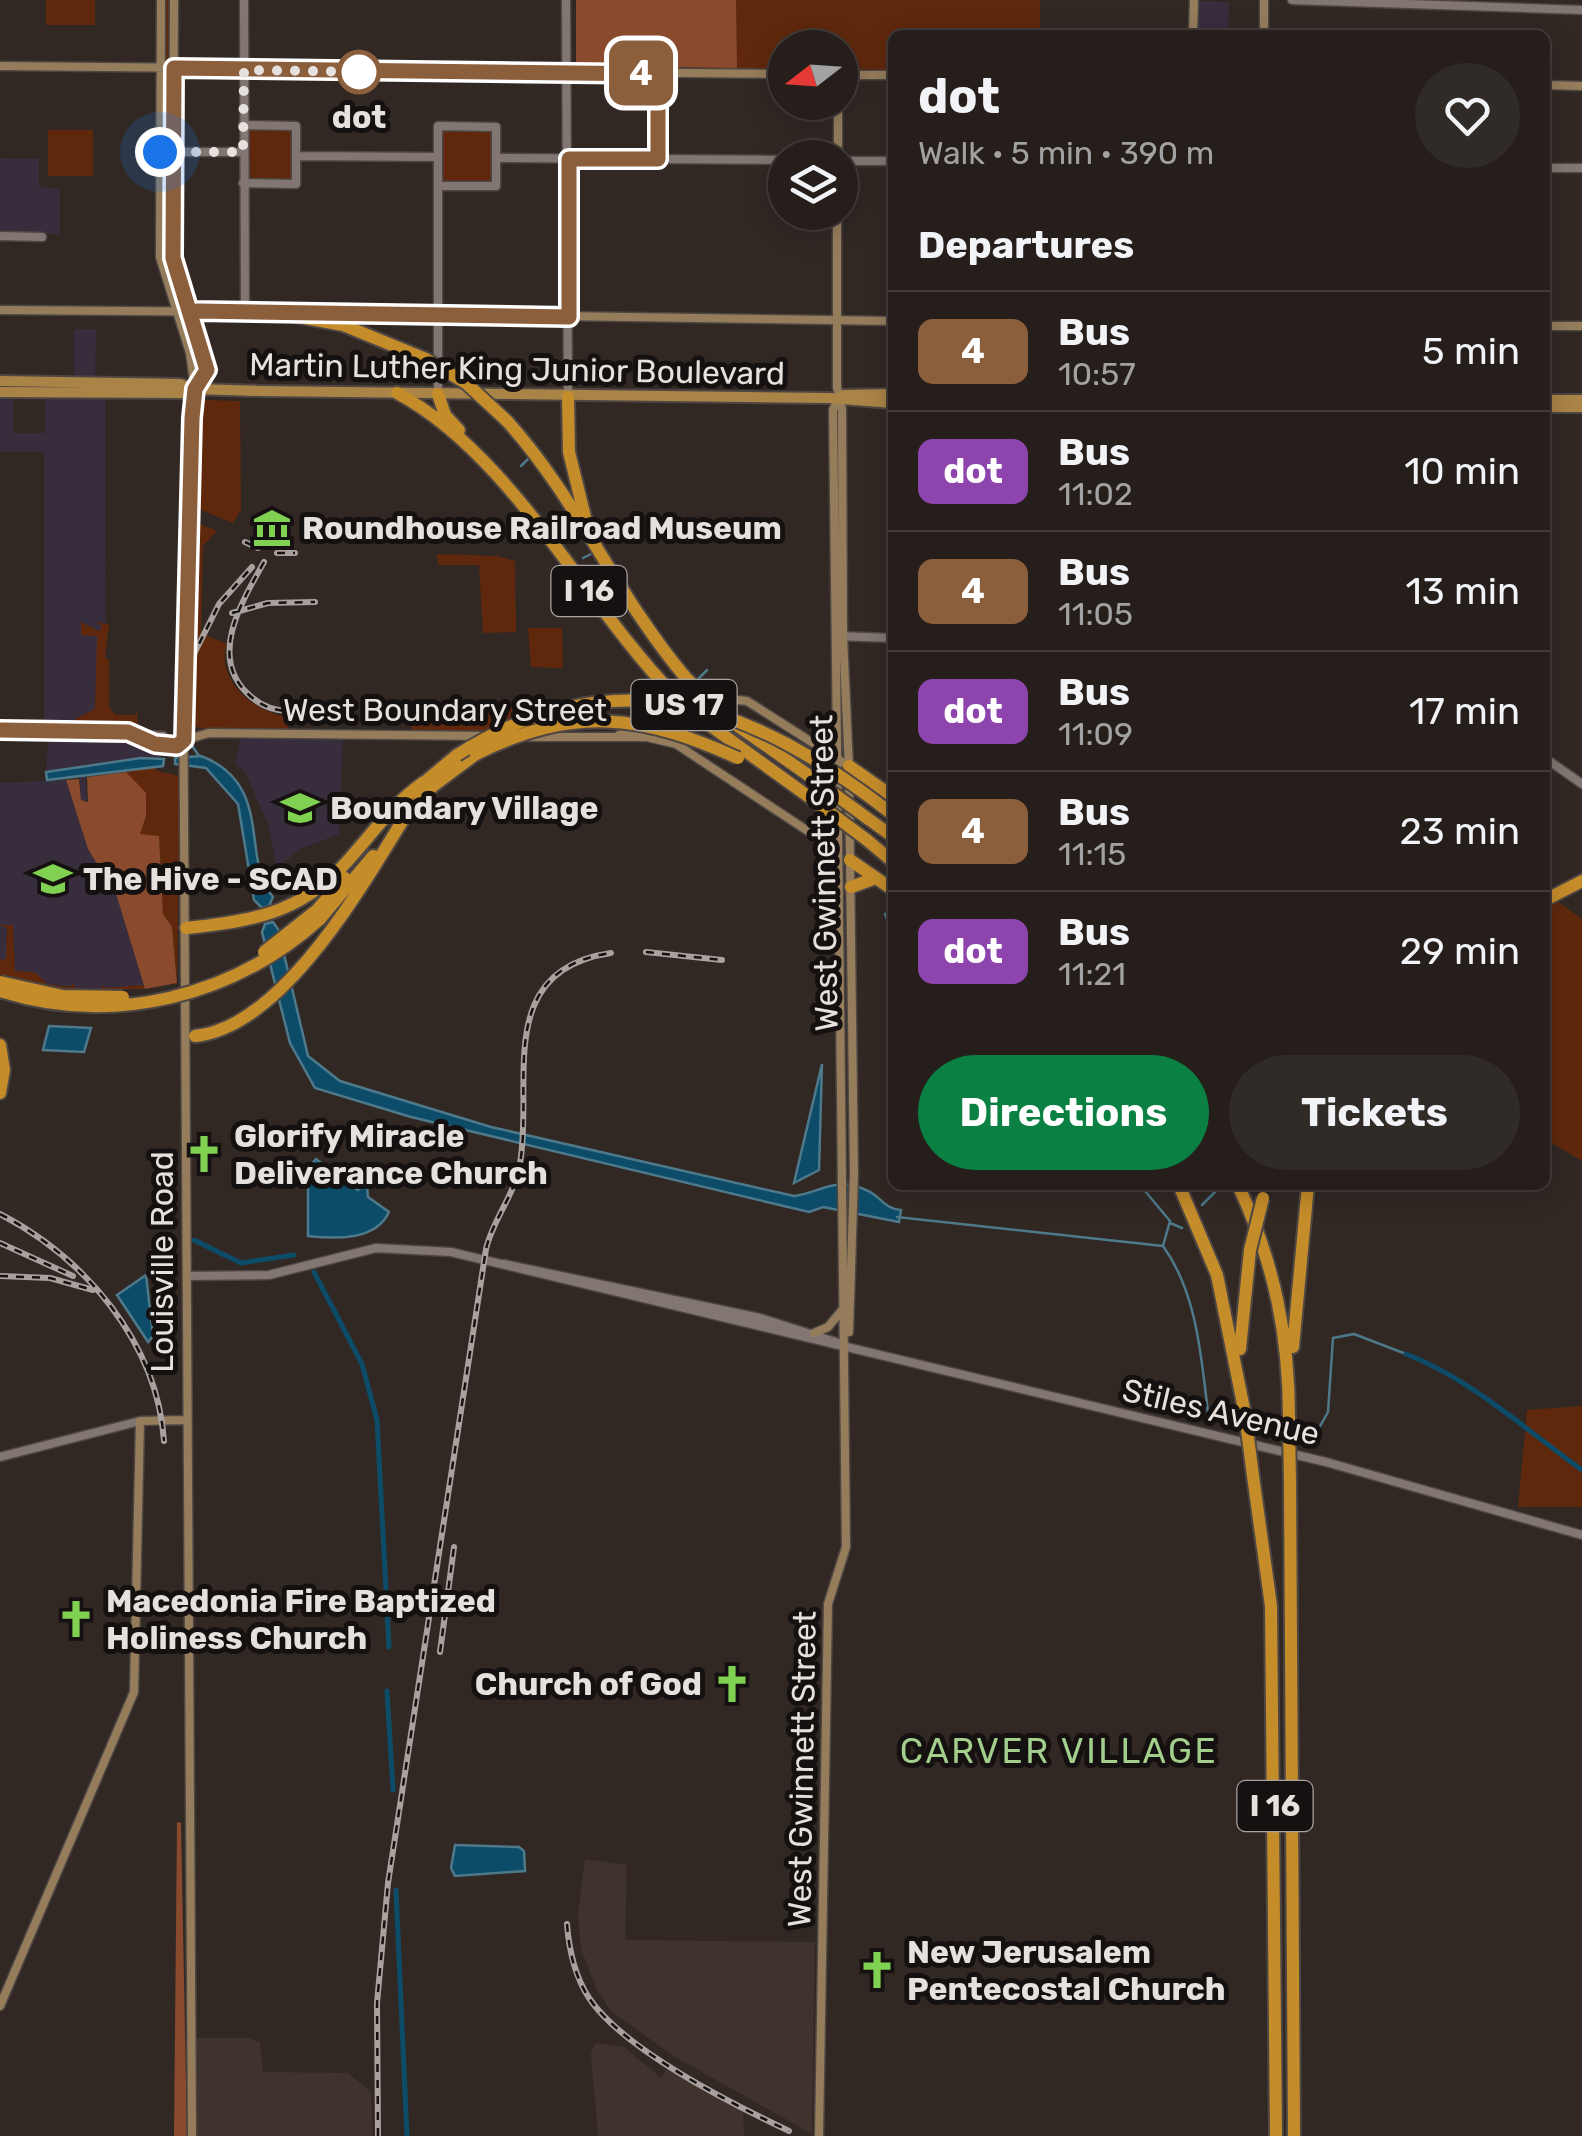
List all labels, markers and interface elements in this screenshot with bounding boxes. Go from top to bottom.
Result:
north arrow [768,30,858,120]
map controls [768,30,858,230]
line badge: 4 [608,40,674,106]
marker: dot [338,51,380,93]
text: 4 [629,52,653,94]
button: heart [1415,63,1520,168]
text: dot [918,68,1000,125]
place label: dot [332,98,386,136]
your location [135,127,185,177]
text: Walk · 5 min · 390 m [918,134,1214,172]
button: layers [768,140,858,230]
text: Departures [918,222,1134,268]
text: Bus [1058,309,1130,355]
text: 5 min [1422,328,1520,374]
text: 4 [961,330,985,372]
street label: Martin Luther King Junior Boulevard [249,345,785,393]
text: 10:57 [1058,355,1136,393]
text: Bus [1058,429,1130,475]
text: 10 min [1404,448,1520,494]
text: dot [943,450,1003,492]
text: 11:02 [1058,475,1133,513]
museum icon: Roundhouse Railroad Museum [251,507,293,549]
place label: Roundhouse Railroad Museum [302,509,782,547]
text: Bus [1058,549,1130,595]
road number: I 16 [552,566,626,616]
text: 13 min [1406,568,1520,614]
text: 4 [961,570,985,612]
text: 11:05 [1058,595,1133,633]
text: Bus [1058,669,1130,715]
road number: US 17 [632,680,736,730]
text: 17 min [1409,688,1520,734]
text: dot [943,690,1003,732]
street label: West Boundary Street [283,691,607,729]
street label: West Gwinnett Street [802,714,846,1032]
text: 11:09 [1058,715,1133,753]
school or university icon: Boundary Village [279,787,321,829]
place label: Boundary Village [330,789,599,827]
text: Bus [1058,789,1130,835]
text: 23 min [1400,808,1520,854]
text: 4 [961,810,985,852]
text: 11:15 [1058,835,1126,873]
school or university icon: The Hive - SCAD [32,858,74,900]
place label: The Hive - SCAD [83,860,338,898]
text: Bus [1058,909,1130,955]
text: 29 min [1400,928,1520,974]
text: dot [943,930,1003,972]
text: 11:21 [1058,955,1126,993]
button: Directions [918,1055,1209,1170]
button: Tickets [1229,1055,1520,1170]
place label: Glorify Miracle Deliverance Church [234,1117,548,1192]
church icon: Glorify Miracle Deliverance Church [183,1133,225,1175]
street label: Louisville Road [143,1151,181,1373]
street label: Stiles Avenue [1119,1371,1323,1453]
place label: Macedonia Fire Baptized Holiness Church [106,1582,496,1657]
church icon: Macedonia Fire Baptized Holiness Church [55,1598,97,1640]
street label: West Gwinnett Street [780,1610,824,1928]
church icon: Church of God [711,1663,753,1705]
place label: Church of God [475,1665,702,1703]
district label: CARVER VILLAGE [900,1730,1218,1772]
road number: I 16 [1238,1781,1312,1831]
place label: New Jerusalem Pentecostal Church [907,1933,1225,2008]
church icon: New Jerusalem Pentecostal Church [856,1949,898,1991]

